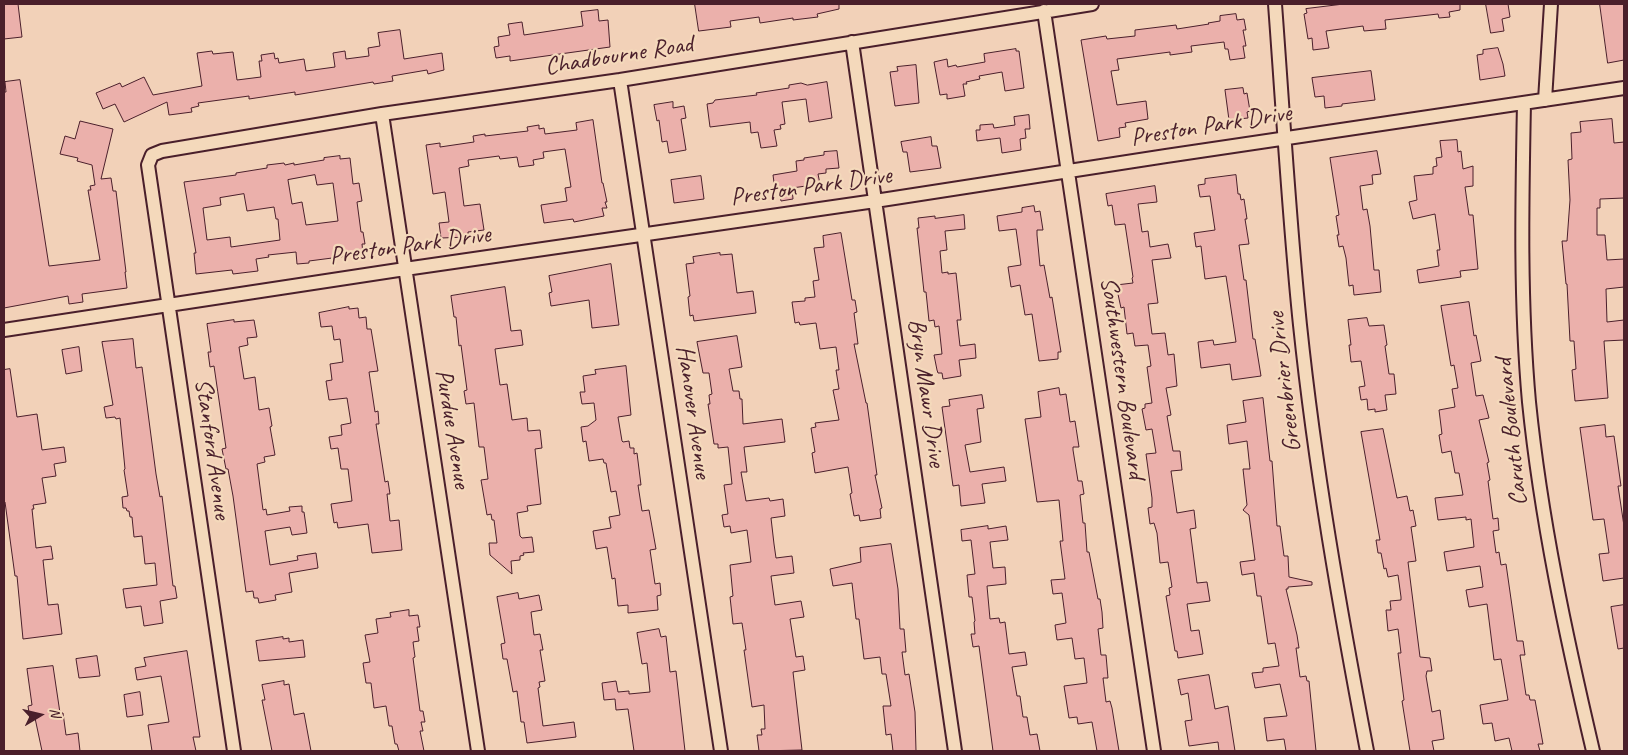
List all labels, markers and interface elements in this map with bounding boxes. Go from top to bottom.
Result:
street label: Chadbourne Road [543,30,695,82]
street label: Preston Park Drive [1129,98,1293,154]
street label: Preston Park Drive [729,161,893,213]
street label: Preston Park Drive [328,220,492,272]
street label: Southwestern Boulevard [1093,275,1151,481]
street label: Greenbrier Drive [1262,310,1308,454]
street label: Bryn Mawr Drive [901,317,951,469]
street label: Hanover Avenue [669,344,717,480]
street label: Caruth Boulevard [1489,357,1535,507]
street label: Purdue Avenue [428,367,476,491]
street label: Stanford Avenue [187,377,237,521]
north arrow [15,690,65,740]
text: N [46,707,64,718]

